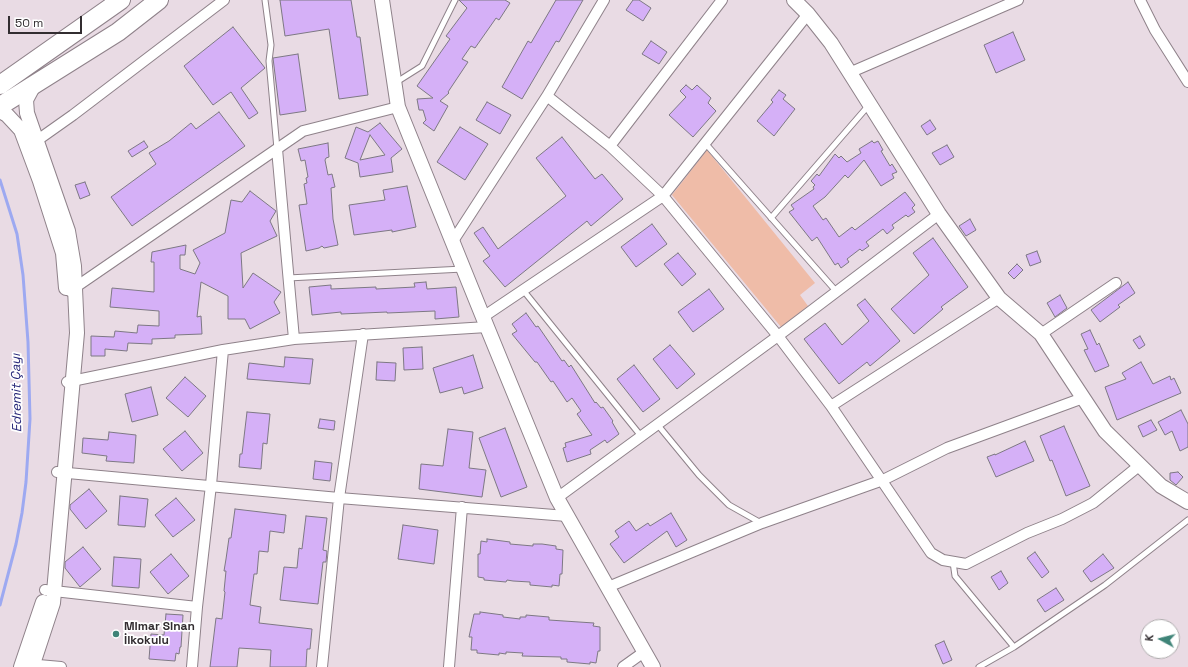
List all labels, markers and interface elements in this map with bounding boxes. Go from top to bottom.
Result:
scale bar [10,8,84,34]
text: 50 m [15,15,43,31]
water label: Edremit Çayı [9,354,25,432]
north arrow [1140,619,1180,659]
place label: Mimar Sinan İlkokulu [124,620,195,648]
marker: Mimar Sinan İlkokulu [111,629,121,639]
text: K [1142,633,1156,642]

